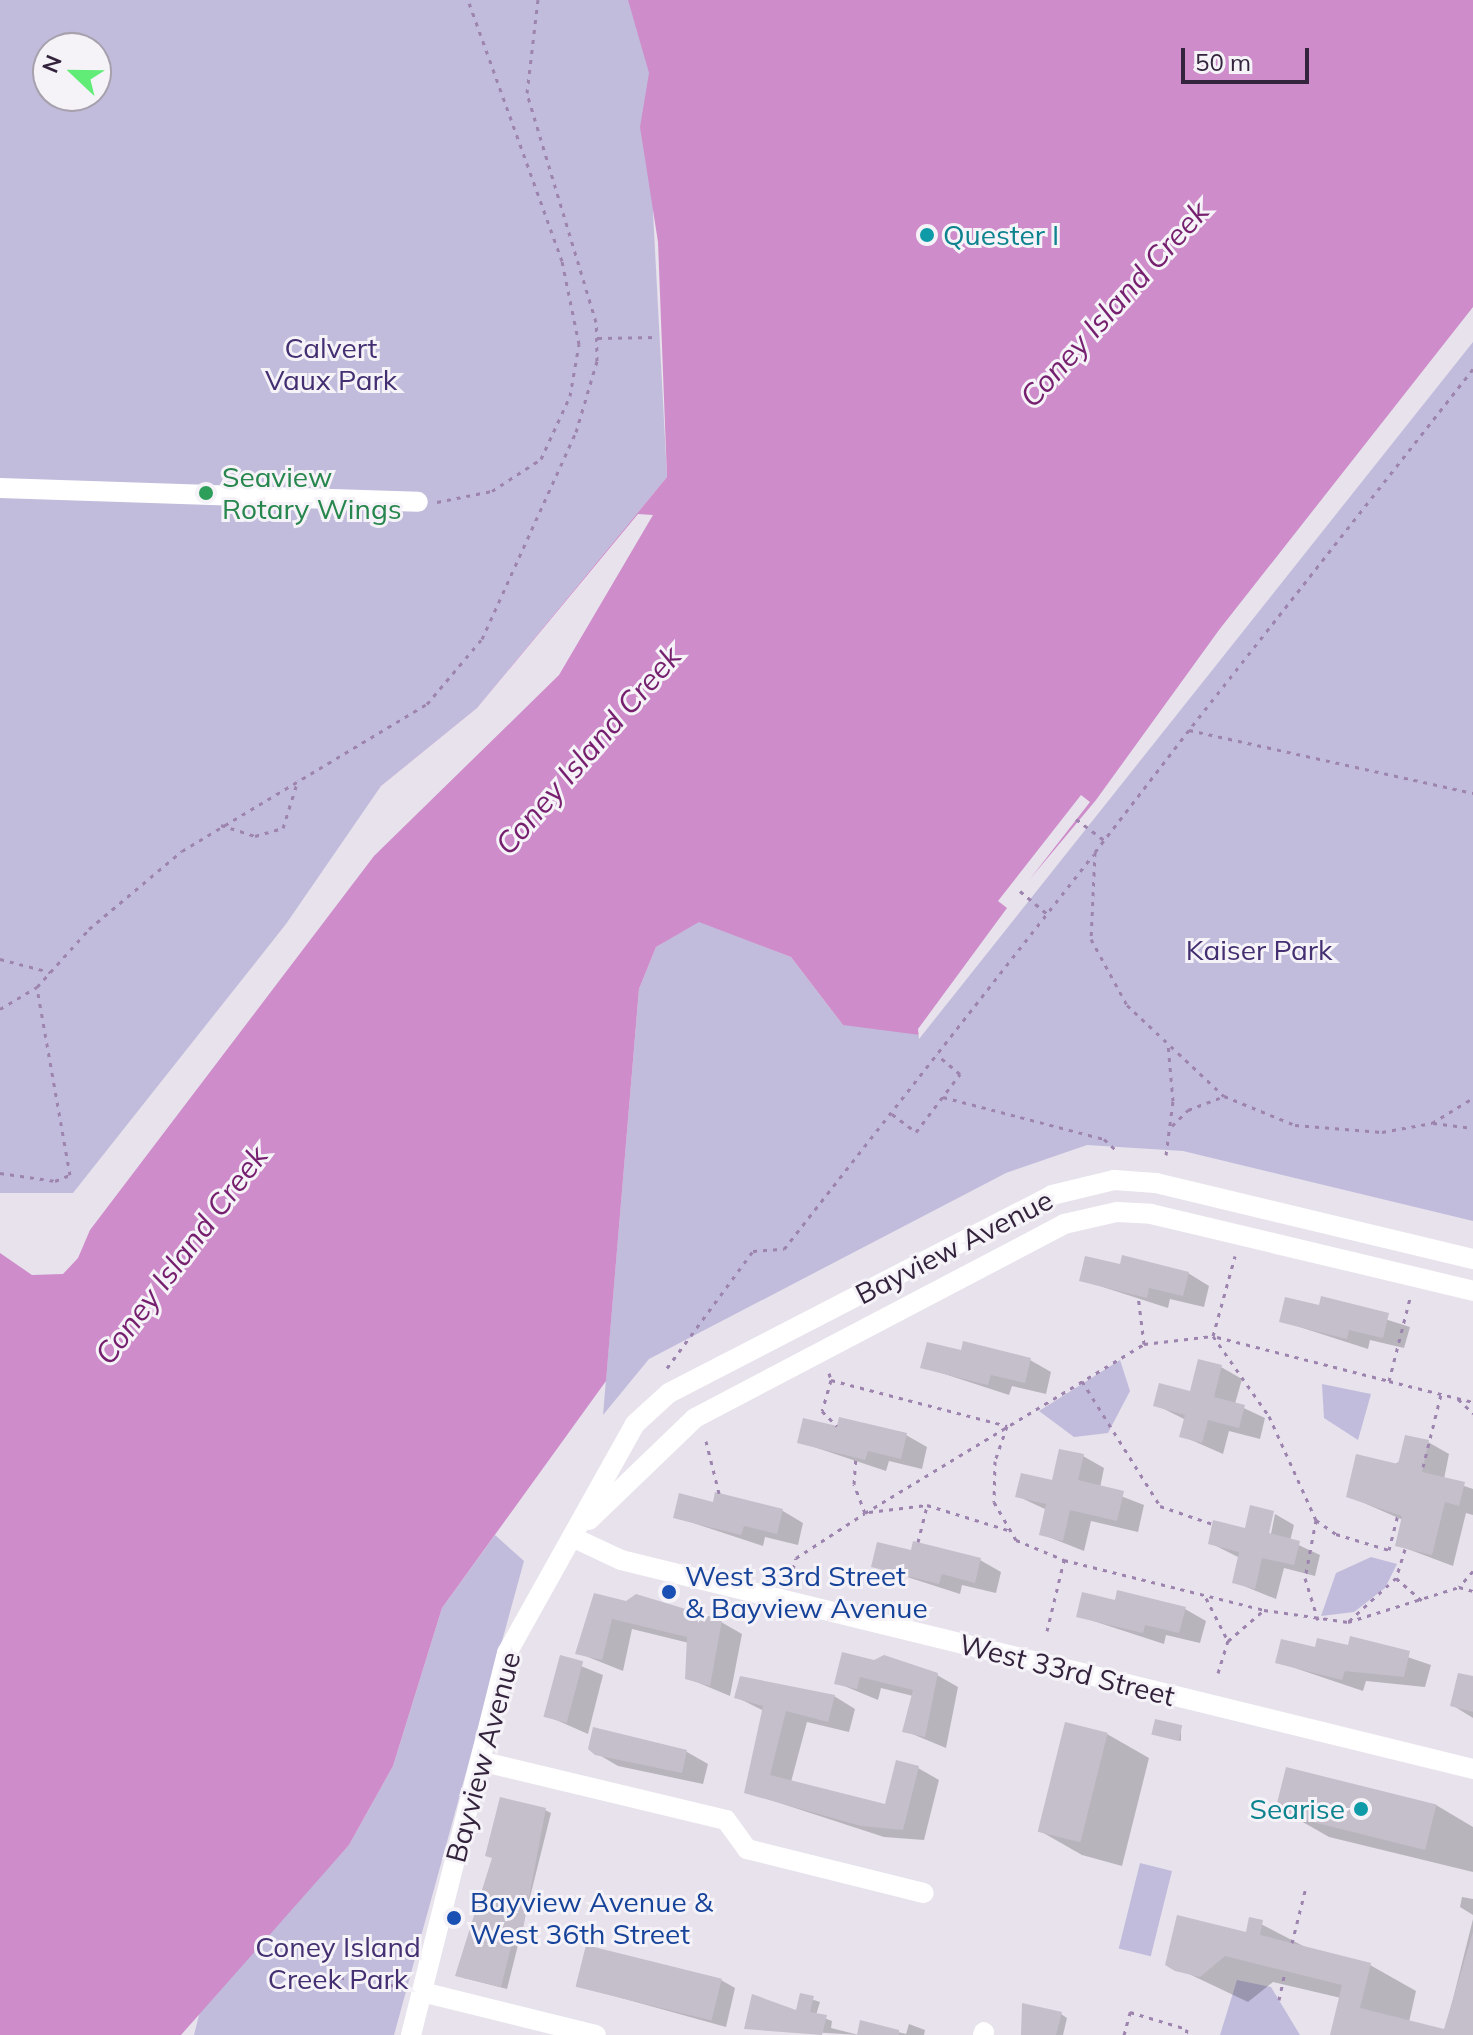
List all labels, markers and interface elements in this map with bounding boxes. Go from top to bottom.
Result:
north arrow [32,32,112,112]
scale bar [1185,32,1313,82]
text: 50 m [1195,47,1251,77]
text: N [36,51,68,77]
water label: Coney Island Creek [1012,194,1216,414]
place label: Quester I [943,218,1059,252]
marker: Quester I [918,226,936,244]
park label: Calvert Vaux Park [265,331,397,397]
place label: Seaview Rotary Wings [222,460,402,526]
marker: Seaview Rotary Wings [197,484,215,502]
water label: Coney Island Creek [488,638,688,862]
park label: Kaiser Park [1186,933,1332,967]
water label: Coney Island Creek [87,1139,275,1371]
street label: Bayview Avenue [850,1183,1058,1311]
place label: West 33rd Street & Bayview Avenue [685,1559,928,1625]
marker: West 33rd Street & Bayview Avenue [660,1583,678,1601]
street label: West 33rd Street [956,1627,1178,1713]
street label: Bayview Avenue [439,1648,527,1866]
place label: Searise [1250,1792,1345,1826]
marker: Searise [1352,1800,1370,1818]
place label: Bayview Avenue & West 36th Street [470,1885,713,1951]
marker: Bayview Avenue & West 36th Street [445,1909,463,1927]
park label: Coney Island Creek Park [255,1930,421,1996]

